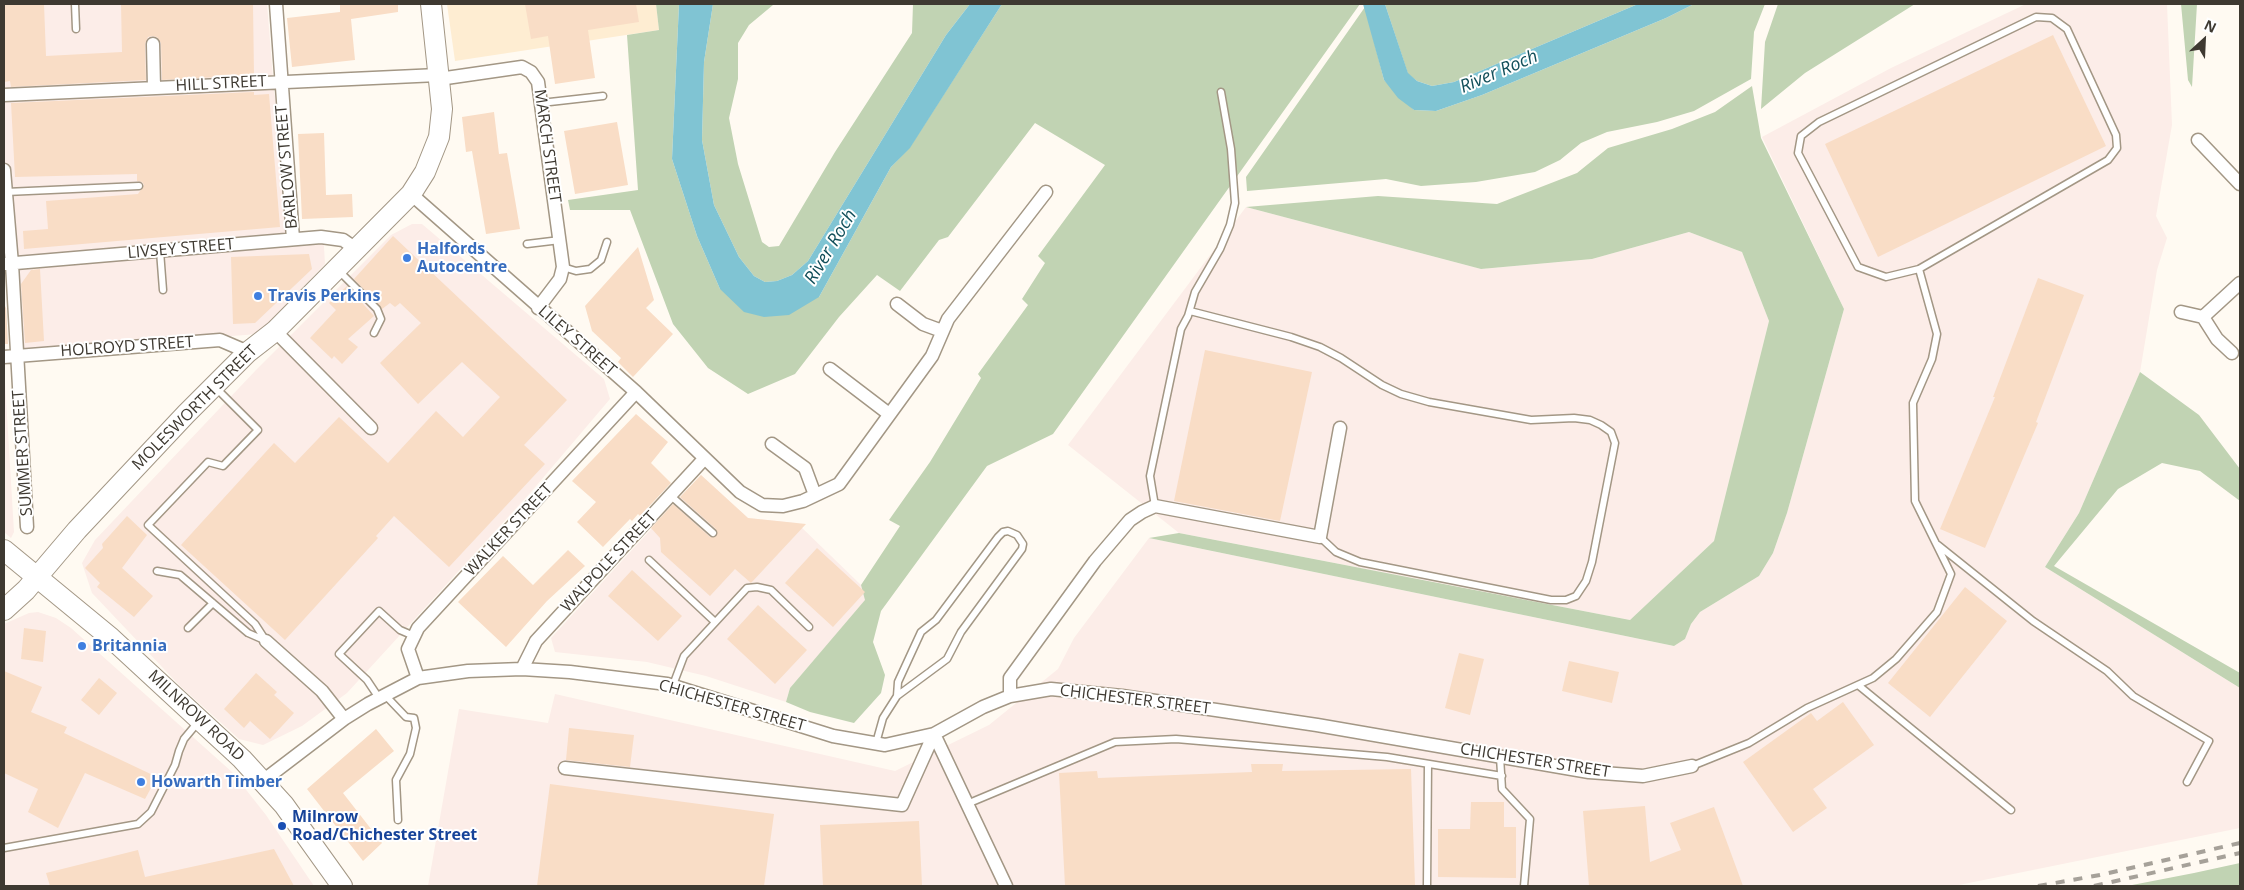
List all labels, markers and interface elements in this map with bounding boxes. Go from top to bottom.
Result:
north arrow [2179,15,2229,65]
text: N [2201,15,2220,37]
water label: River Roch [1457,46,1541,98]
street label: HILL STREET [175,72,267,96]
street label: MARCH STREET [530,88,564,204]
street label: BARLOW STREET [272,104,302,230]
water label: River Roch [800,206,862,288]
street label: LIVSEY STREET [127,235,235,263]
place label: Halfords Autocentre [417,239,507,277]
marker: Halfords Autocentre [401,252,413,264]
place label: Travis Perkins [268,286,380,306]
marker: Travis Perkins [252,290,264,302]
street label: LILEY STREET [534,302,620,380]
street label: HOLROYD STREET [60,333,194,361]
street label: MOLESWORTH STREET [129,342,261,474]
street label: SUMMER STREET [9,389,37,517]
street label: WALKER STREET [461,480,557,580]
street label: WALPOLE STREET [557,508,661,616]
place label: Britannia [92,636,167,656]
marker: Britannia [76,640,88,652]
street label: MILNROW ROAD [144,667,248,765]
street label: CHICHESTER STREET [656,676,808,736]
street label: CHICHESTER STREET [1059,681,1211,719]
street label: CHICHESTER STREET [1459,740,1611,782]
place label: Howarth Timber [151,772,282,792]
marker: Howarth Timber [135,776,147,788]
place label: Milnrow Road/Chichester Street [292,807,477,845]
marker: Milnrow Road/Chichester Street [276,820,288,832]

